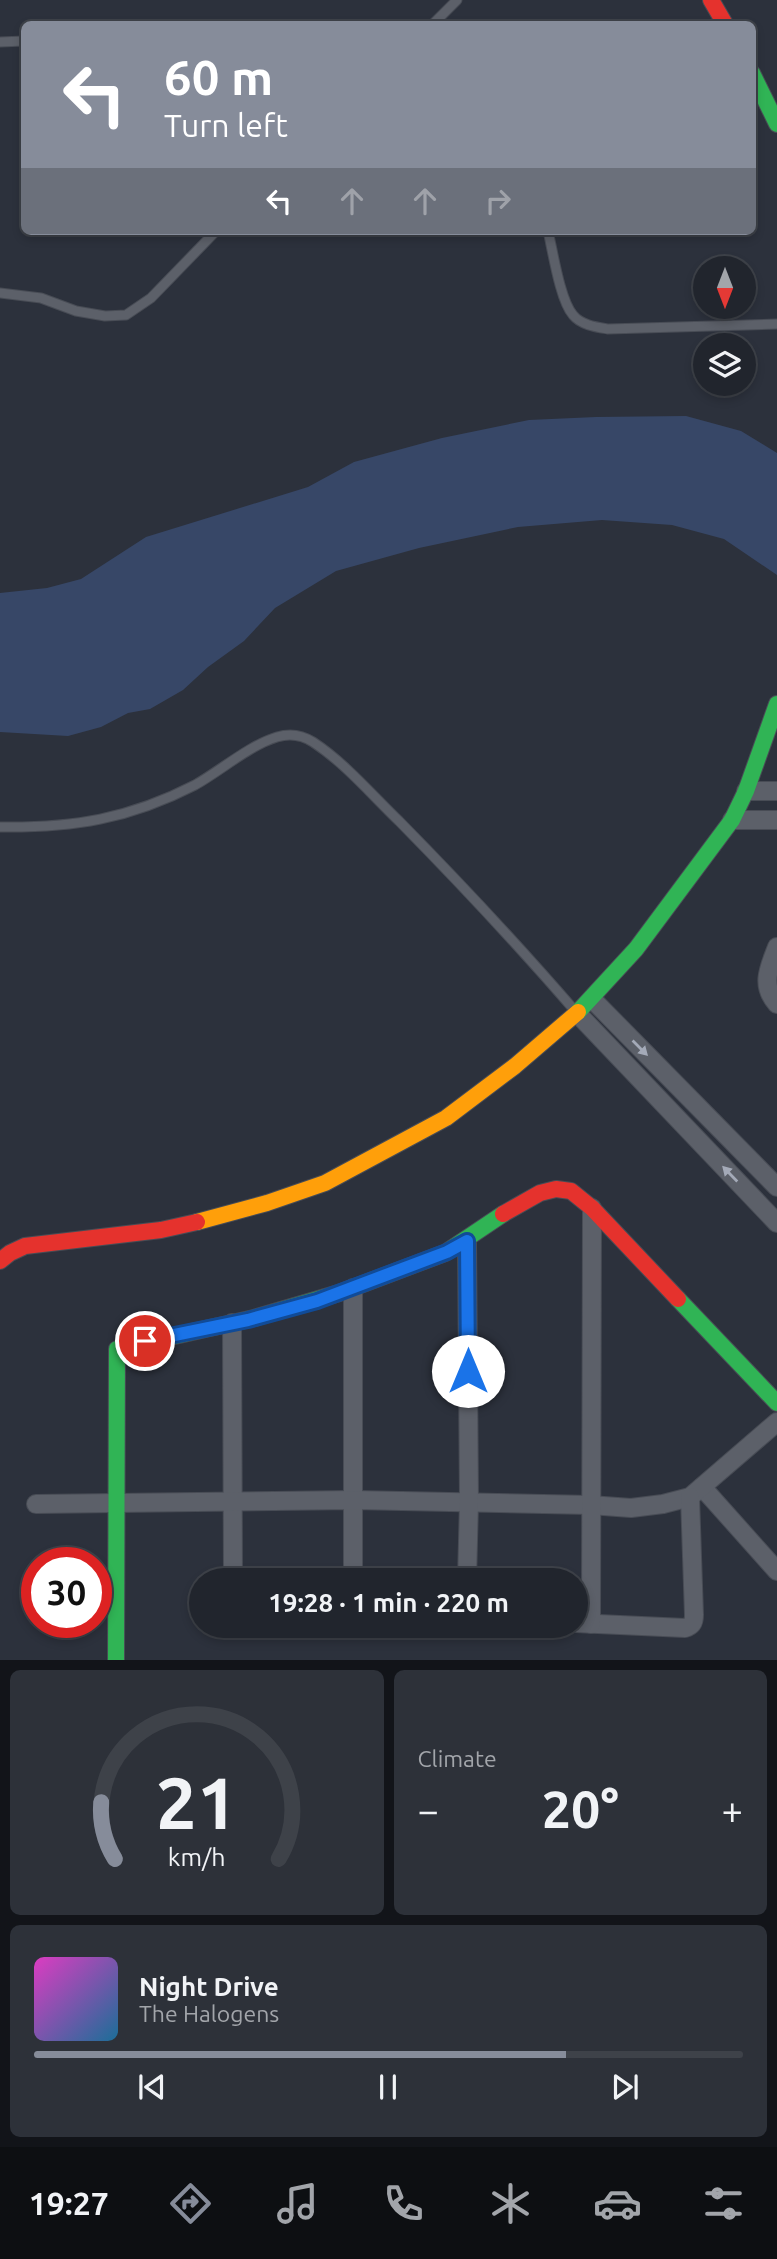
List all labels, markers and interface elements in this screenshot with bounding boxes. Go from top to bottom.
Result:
icon: left [49,49,140,140]
text: 60 m [164,49,273,104]
text: Turn left [164,107,288,143]
icon: left [260,182,298,220]
icon: ahead [333,182,371,220]
icon: ahead [406,182,444,220]
icon: right [479,182,517,220]
north arrow [693,256,756,318]
map controls [693,256,756,396]
button: layers [693,333,756,396]
one-way arrow [632,1039,648,1056]
one-way arrow [721,1165,738,1182]
pin [115,1311,175,1371]
icon: arrive [126,1322,164,1360]
position arrow [431,1334,505,1408]
speed limit sign: 30 [21,1547,112,1638]
text: 19:28 · 1 min · 220 m [268,1588,509,1617]
text: Climate [418,1746,497,1771]
text: 21 [156,1761,238,1843]
text: 20° [542,1780,619,1838]
text: − [418,1789,439,1831]
text: + [722,1789,743,1831]
text: km/h [168,1842,226,1870]
text: Night Drive [139,1972,279,2001]
text: The Halogens [139,2001,279,2026]
icon: previous [133,2068,171,2106]
icon: pause [369,2068,407,2106]
icon: next [606,2068,644,2106]
icon: directions [166,2179,215,2228]
icon: music [273,2179,322,2228]
icon: phone [379,2179,428,2228]
icon: climate [486,2179,535,2228]
icon: car [593,2179,642,2228]
icon: filters [699,2179,748,2228]
text: 19:27 [29,2185,109,2221]

